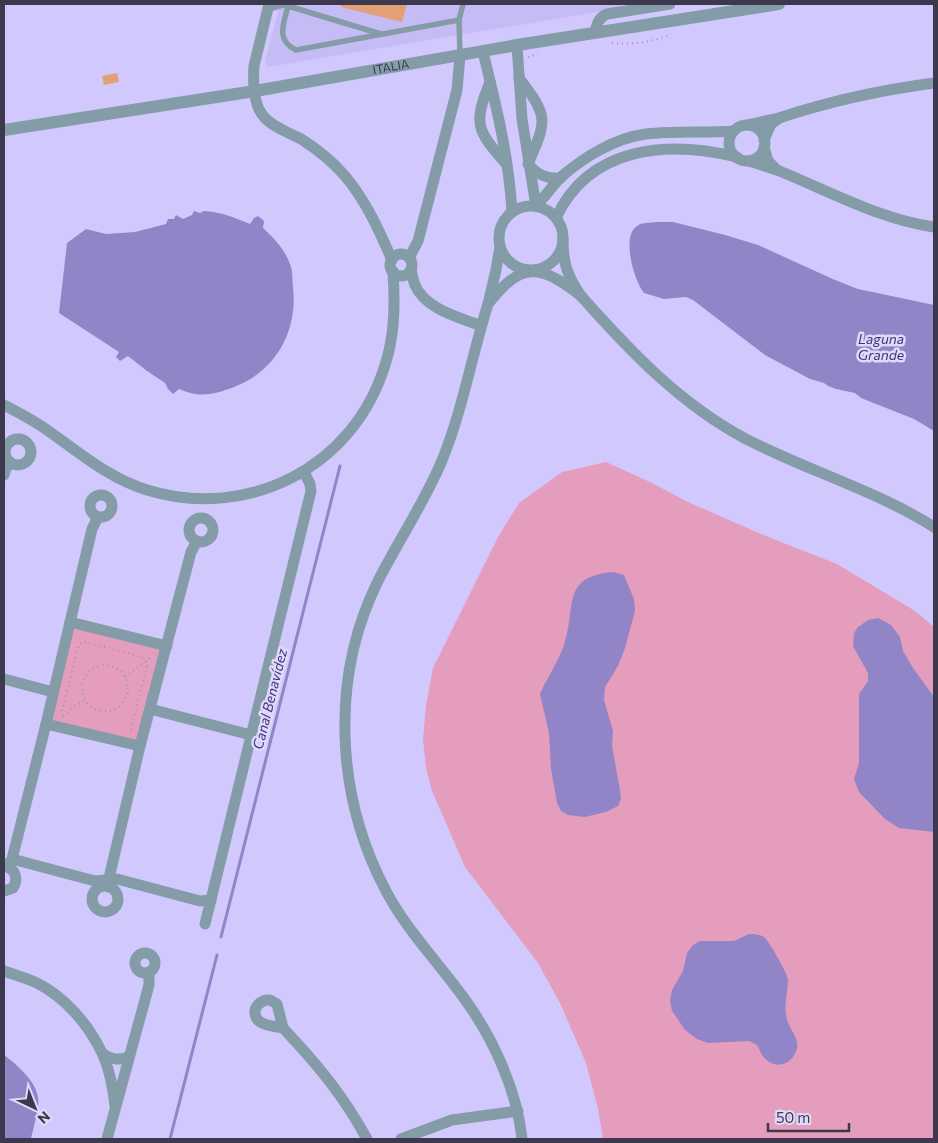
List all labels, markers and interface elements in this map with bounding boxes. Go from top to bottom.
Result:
street label: ITALIA [371,56,410,76]
water label: Laguna Grande [858,330,905,363]
water label: Canal Benavídez [249,647,290,751]
north arrow [10,1083,60,1133]
scale bar [768,1100,849,1132]
text: N [35,1108,54,1128]
text: 50 m [776,1108,810,1126]

